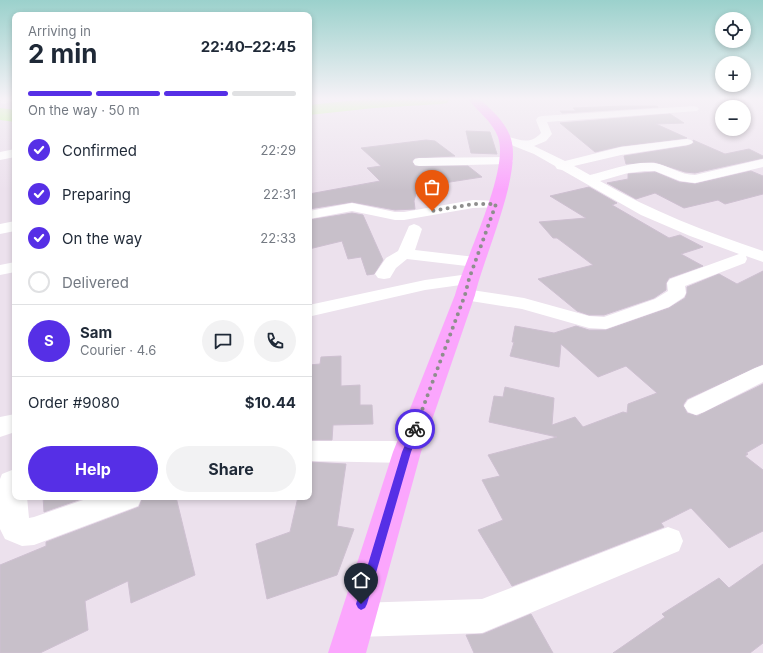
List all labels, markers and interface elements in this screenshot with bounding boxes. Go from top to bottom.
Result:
map controls [715,12,751,136]
button: locate [715,12,751,48]
text: Arriving in [28,23,91,39]
text: 22:40–22:45 [201,37,296,56]
text: 2 min [28,38,98,69]
button: + [715,56,751,92]
button: − [715,100,751,136]
text: On the way · 50 m [28,102,140,118]
icon: check [28,139,50,161]
text: Confirmed [62,141,137,160]
text: 22:29 [260,142,296,158]
pin [415,170,449,211]
icon: bag [421,176,443,198]
icon: check [28,183,50,205]
text: Preparing [62,185,131,204]
text: 22:31 [263,186,296,202]
icon: check [28,227,50,249]
text: On the way [62,229,142,248]
text: 22:33 [260,230,296,246]
text: Delivered [62,273,129,292]
button: chat [202,320,244,362]
button: phone [254,320,296,362]
text: Sam [80,323,112,342]
text: S [44,331,54,350]
text: Courier · 4.6 [80,342,156,358]
text: Order #9080 [28,393,120,412]
text: $10.44 [245,393,296,412]
courier [395,409,435,449]
icon: bike [404,418,426,440]
button: Help [28,446,158,492]
button: Share [166,446,296,492]
pin [344,563,378,604]
icon: home [350,569,372,591]

